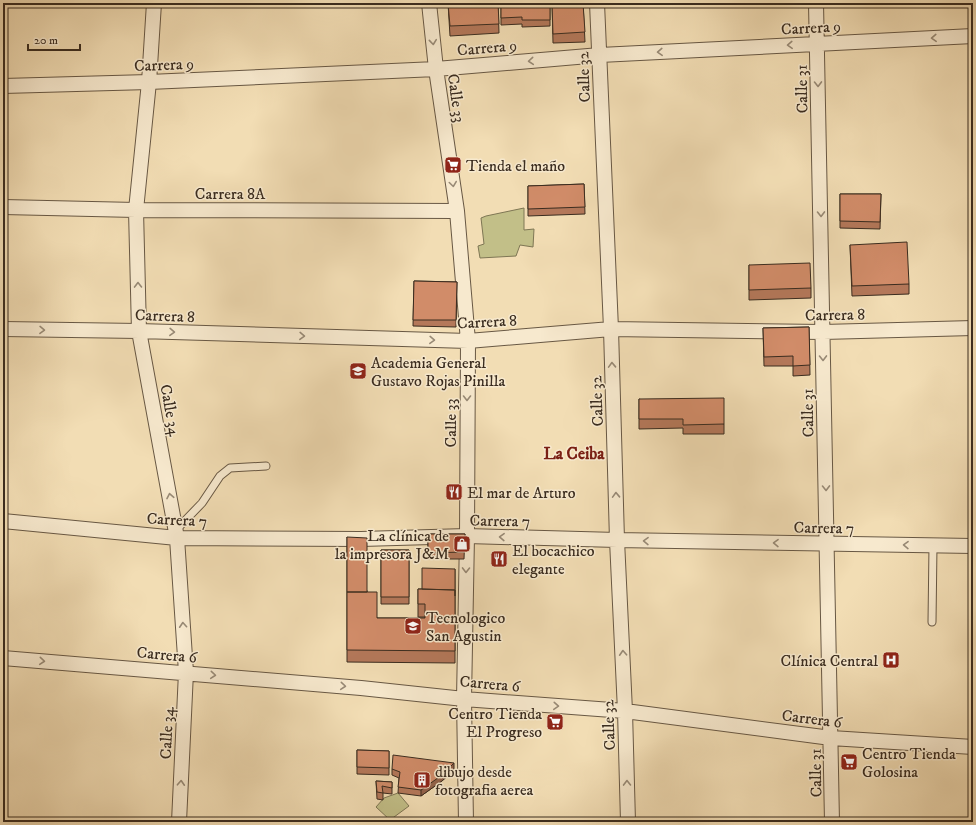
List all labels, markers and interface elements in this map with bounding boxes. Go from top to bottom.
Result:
street label: Carrera 9 [780,16,842,40]
scale bar [28,26,80,52]
text: 20 m [34,33,58,48]
one-way arrow [931,34,937,42]
street label: Carrera 9 [456,35,518,61]
one-way arrow [428,39,437,45]
one-way arrow [787,41,793,50]
one-way arrow [657,48,663,56]
street label: Calle 32 [573,51,595,103]
street label: Carrera 9 [134,54,194,76]
one-way arrow [528,56,534,65]
street label: Calle 31 [792,64,812,114]
street label: Calle 33 [443,72,469,124]
one-way arrow [814,81,822,87]
supermarket icon: Tienda el maño [443,155,463,175]
place label: Tienda el maño [466,156,565,176]
one-way arrow [448,181,457,187]
street label: Carrera 8A [195,184,266,204]
one-way arrow [816,211,825,217]
one-way arrow [134,282,142,288]
street label: Carrera 8 [805,304,865,326]
street label: Carrera 8 [135,305,195,327]
street label: Carrera 8 [456,310,518,334]
one-way arrow [39,325,45,334]
one-way arrow [169,328,175,336]
one-way arrow [299,332,305,340]
one-way arrow [429,336,435,344]
place label: Academia General Gustavo Rojas Pinilla [371,353,506,391]
one-way arrow [819,355,827,361]
school or university icon: Academia General Gustavo Rojas Pinilla [348,361,368,381]
one-way arrow [608,362,616,368]
street label: Calle 32 [586,375,608,427]
street label: Calle 34 [155,383,185,439]
street label: Calle 31 [798,388,818,438]
one-way arrow [463,395,471,401]
street label: Calle 33 [441,398,461,447]
district label: La Ceiba [543,443,605,465]
restaurant icon: El mar de Arturo [444,482,464,502]
place label: El mar de Arturo [467,483,576,503]
one-way arrow [822,485,830,491]
one-way arrow [612,492,620,498]
one-way arrow [166,493,175,499]
street label: Carrera 7 [146,508,208,532]
street label: Carrera 7 [470,510,530,532]
street label: Carrera 7 [794,517,854,539]
place label: La clínica de la impresora J&M [335,526,449,564]
one-way arrow [499,533,505,541]
shop icon: La clínica de la impresora J&M [452,534,472,554]
one-way arrow [643,536,649,545]
one-way arrow [773,539,779,547]
place label: El bocachico elegante [512,541,595,579]
one-way arrow [903,541,909,549]
restaurant icon: El bocachico elegante [489,549,509,569]
one-way arrow [462,567,470,573]
place label: Tecnologico San Agustin [426,608,505,646]
school or university icon: Tecnologico San Agustin [403,616,423,636]
one-way arrow [178,622,187,628]
street label: Carrera 6 [136,642,199,668]
one-way arrow [618,650,627,656]
hospital icon: Clínica Central [881,650,901,670]
place label: Clínica Central [781,651,878,671]
one-way arrow [39,656,45,665]
one-way arrow [210,670,216,679]
street label: Carrera 6 [459,671,522,697]
one-way arrow [340,682,346,691]
street label: Calle 32 [598,699,620,751]
one-way arrow [553,701,559,710]
place label: Centro Tienda El Progreso [448,704,542,742]
street label: Carrera 6 [781,705,844,733]
street label: Calle 34 [156,706,178,760]
supermarket icon: Centro Tienda El Progreso [545,712,565,732]
place label: Centro Tienda Golosina [862,744,956,782]
street label: Calle 31 [806,748,826,798]
supermarket icon: Centro Tienda Golosina [839,752,859,772]
place label: dibujo desde fotografia aerea [435,762,534,800]
building icon: dibujo desde fotografia aerea [412,770,432,790]
one-way arrow [176,780,185,786]
one-way arrow [623,780,631,786]

